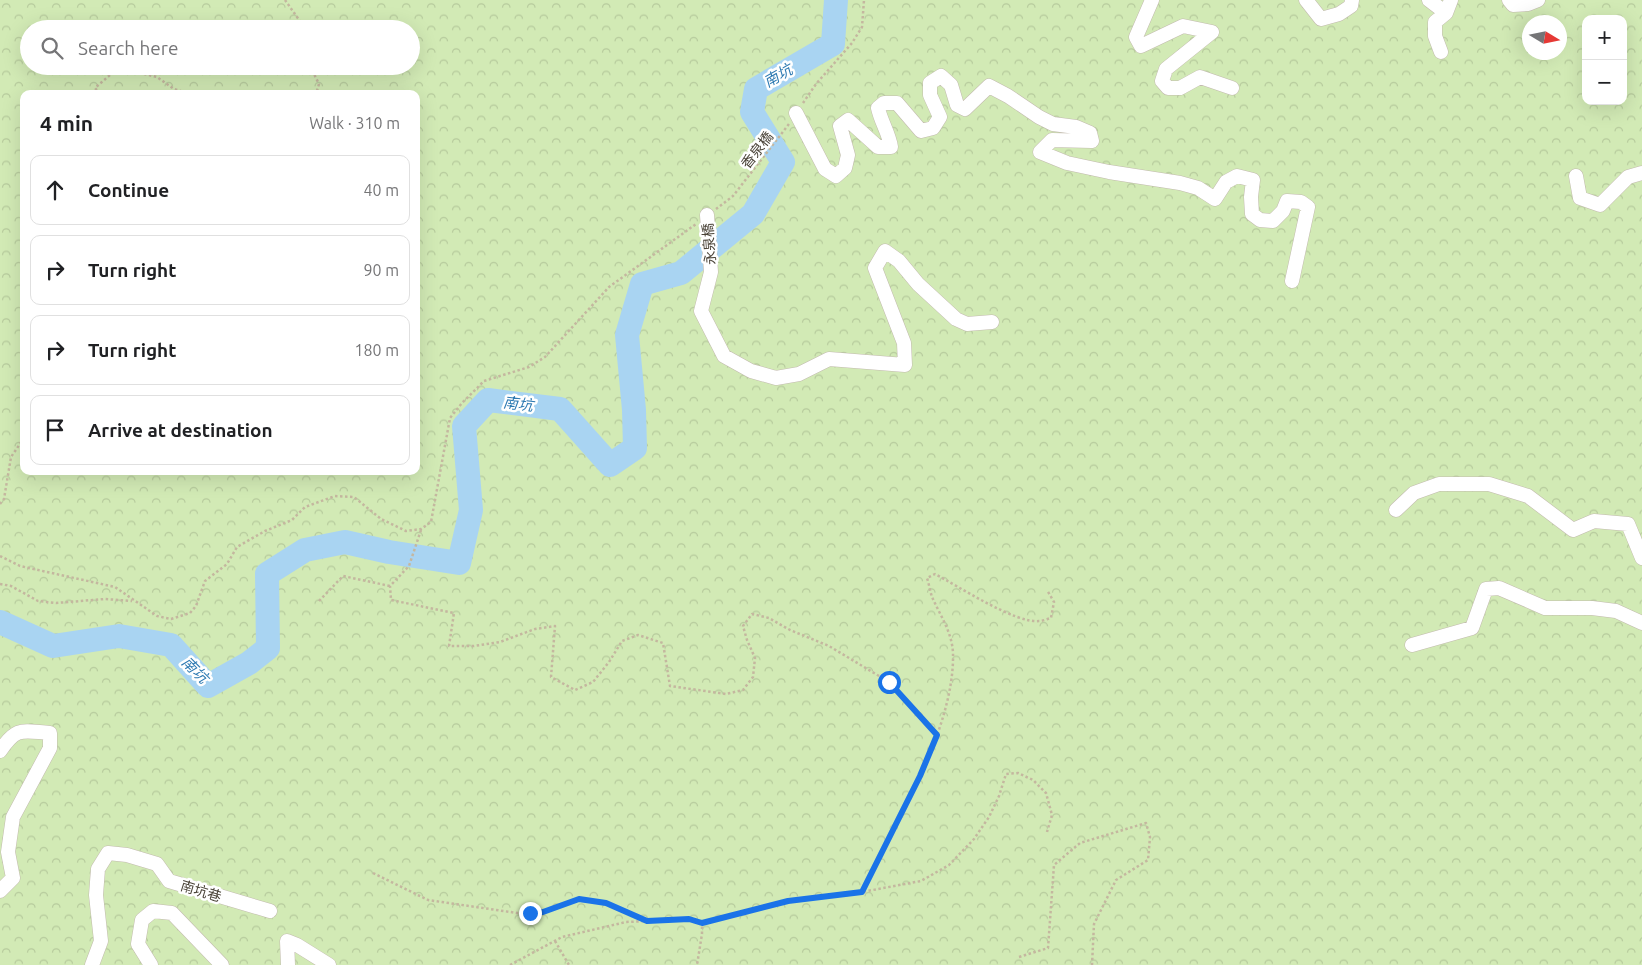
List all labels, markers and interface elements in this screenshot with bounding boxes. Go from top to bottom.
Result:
north arrow [1522,15,1567,60]
map controls [1582,15,1627,105]
button: + [1582,15,1627,60]
search box [20,20,420,75]
icon: search [38,34,66,62]
text: Search here [78,37,178,59]
water label: 南坑 [761,60,797,90]
button: − [1582,60,1627,105]
text: 4 min [40,111,93,135]
text: Walk · 310 m [309,114,400,132]
street label: 香泉橋 [738,129,776,171]
icon: ahead [41,176,69,204]
text: Continue [88,179,169,201]
text: 40 m [363,181,399,199]
street label: 永泉橋 [700,222,718,266]
icon: right [41,256,69,284]
text: Turn right [88,259,176,281]
text: 90 m [363,261,399,279]
icon: right [41,336,69,364]
text: Turn right [88,339,176,361]
text: 180 m [354,341,399,359]
water label: 南坑 [502,393,536,414]
icon: arrive [41,416,69,444]
text: Arrive at destination [88,419,273,441]
water label: 南坑 [179,653,213,688]
route start [878,671,901,694]
street label: 南坑巷 [179,877,223,905]
route end [519,902,542,925]

